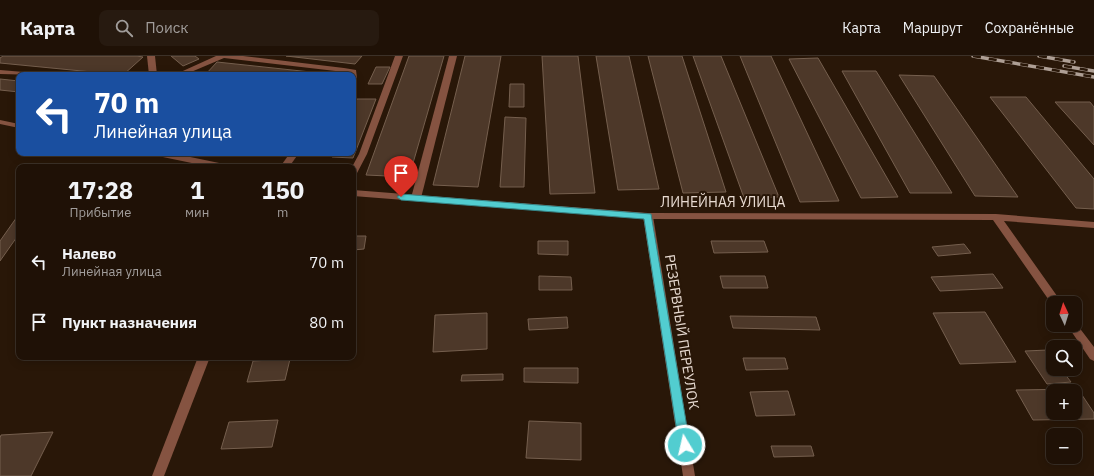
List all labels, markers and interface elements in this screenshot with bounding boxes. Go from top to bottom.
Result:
search box [99,10,379,46]
text: Карта [20,16,75,40]
icon: search [113,17,135,39]
text: Поиск [145,18,189,37]
text: Карта [842,19,881,37]
text: Маршрут [903,19,963,37]
text: Сохранённые [985,19,1074,37]
text: 70 m [94,84,159,121]
icon: left [28,88,80,140]
text: Линейная улица [94,120,232,143]
pin [384,156,418,197]
icon: arrive [390,162,412,184]
text: 17:28 [68,174,133,206]
text: 1 [190,174,204,206]
text: 150 [261,174,304,206]
street label: ЛИНЕЙНАЯ УЛИЦА [661,192,785,211]
text: Прибытие [70,204,131,221]
text: мин [185,204,209,221]
text: m [277,204,288,221]
text: Налево [62,244,116,263]
icon: left [28,251,50,273]
text: 70 m [309,253,344,272]
street label: РЕЗЕРВНЫЙ ПЕРЕУЛОК [661,253,704,411]
text: Линейная улица [62,263,162,280]
north arrow [1046,296,1082,332]
map controls [1046,296,1082,464]
icon: arrive [28,311,50,333]
text: Пункт назначения [62,313,197,332]
text: 80 m [309,313,344,332]
button: search [1046,340,1082,376]
button: + [1046,384,1082,420]
position arrow [664,424,706,466]
button: − [1046,428,1082,464]

